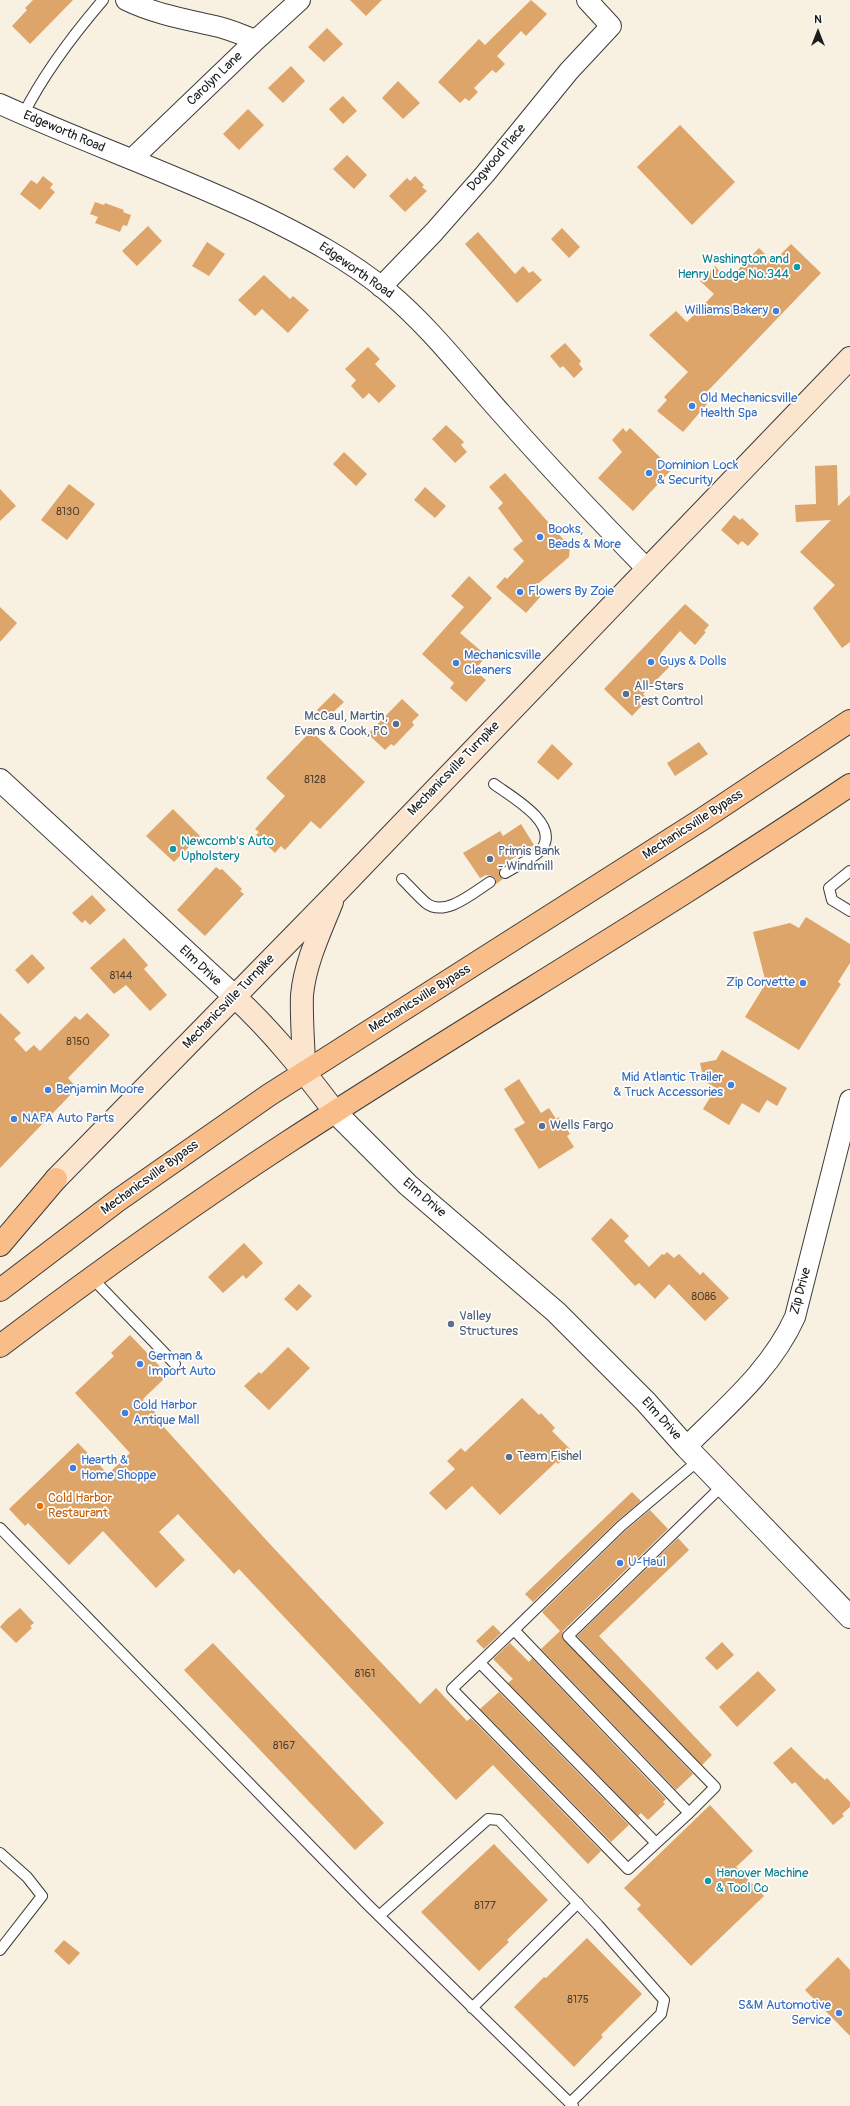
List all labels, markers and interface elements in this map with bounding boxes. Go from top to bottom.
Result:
north arrow [798,12,838,52]
text: N [814,13,822,26]
street label: Carolyn Lane [184,49,246,109]
street label: Edgeworth Road [21,108,107,156]
street label: Dogwood Place [464,121,530,195]
street label: Edgeworth Road [316,240,396,302]
place label: Washington and Henry Lodge No.344 [677,252,789,283]
marker: Washington and Henry Lodge No.344 [792,262,802,272]
place label: Williams Bakery [685,303,768,319]
marker: Williams Bakery [771,306,781,316]
place label: Old Mechanicsville Health Spa [700,391,798,422]
marker: Old Mechanicsville Health Spa [687,401,697,411]
place label: Dominion Lock & Security [657,458,739,489]
marker: Dominion Lock & Security [644,468,654,478]
house number: 8130 [56,505,80,519]
place label: Books, Beads & More [548,522,621,553]
marker: Books, Beads & More [535,532,545,542]
place label: Flowers By Zoie [528,584,614,600]
marker: Flowers By Zoie [515,587,525,597]
place label: Mechanicsville Cleaners [464,648,541,679]
place label: Guys & Dolls [659,654,726,670]
marker: Guys & Dolls [646,657,656,667]
marker: Mechanicsville Cleaners [451,658,461,668]
place label: All-Stars Pest Control [634,679,703,710]
marker: All-Stars Pest Control [621,689,631,699]
place label: McCaul, Martin, Evans & Cook, PC [294,709,388,740]
street label: Mechanicsville Turnpike [405,718,503,820]
marker: McCaul, Martin, Evans & Cook, PC [391,719,401,729]
house number: 8128 [304,773,326,787]
street label: Mechanicsville Bypass [640,787,746,863]
place label: Newcomb's Auto Upholstery [181,834,274,865]
marker: Newcomb's Auto Upholstery [168,844,178,854]
place label: Primis Bank - Windmill [498,844,560,875]
marker: Primis Bank - Windmill [485,854,495,864]
street label: Elm Drive [176,943,224,989]
street label: Mechanicsville Turnpike [180,951,278,1053]
street label: Mechanicsville Bypass [366,962,474,1036]
house number: 8144 [110,969,132,983]
place label: Zip Corvette [726,975,795,991]
marker: Zip Corvette [798,978,808,988]
house number: 8150 [66,1035,90,1049]
place label: Mid Atlantic Trailer & Truck Accessories [613,1070,723,1101]
marker: Mid Atlantic Trailer & Truck Accessories [726,1080,736,1090]
place label: Benjamin Moore [56,1082,144,1098]
marker: Benjamin Moore [43,1085,53,1095]
place label: NAPA Auto Parts [22,1111,114,1127]
marker: NAPA Auto Parts [9,1114,19,1124]
place label: Wells Fargo [550,1118,614,1134]
marker: Wells Fargo [537,1121,547,1131]
street label: Mechanicsville Bypass [98,1137,202,1219]
street label: Elm Drive [399,1175,449,1221]
street label: Zip Drive [787,1266,815,1316]
house number: 8086 [691,1290,717,1304]
place label: Valley Structures [459,1309,518,1340]
marker: Valley Structures [446,1319,456,1329]
place label: German & Import Auto [148,1349,216,1380]
marker: German & Import Auto [135,1359,145,1369]
street label: Elm Drive [638,1394,684,1444]
place label: Cold Harbor Antique Mall [133,1398,200,1429]
marker: Cold Harbor Antique Mall [120,1408,130,1418]
place label: Team Fishel [517,1449,582,1465]
marker: Team Fishel [504,1452,514,1462]
place label: Hearth & Home Shoppe [81,1453,156,1484]
marker: Hearth & Home Shoppe [68,1463,78,1473]
place label: Cold Harbor Restaurant [48,1491,112,1522]
marker: Cold Harbor Restaurant [35,1501,45,1511]
place label: U-Haul [628,1555,666,1571]
marker: U-Haul [615,1558,625,1568]
house number: 8161 [355,1667,375,1681]
house number: 8167 [273,1739,295,1753]
place label: Hanover Machine & Tool Co [716,1866,808,1897]
marker: Hanover Machine & Tool Co [703,1876,713,1886]
house number: 8177 [474,1899,496,1913]
house number: 8175 [567,1993,589,2007]
place label: S&M Automotive Service [738,1998,831,2029]
marker: S&M Automotive Service [834,2008,844,2018]

